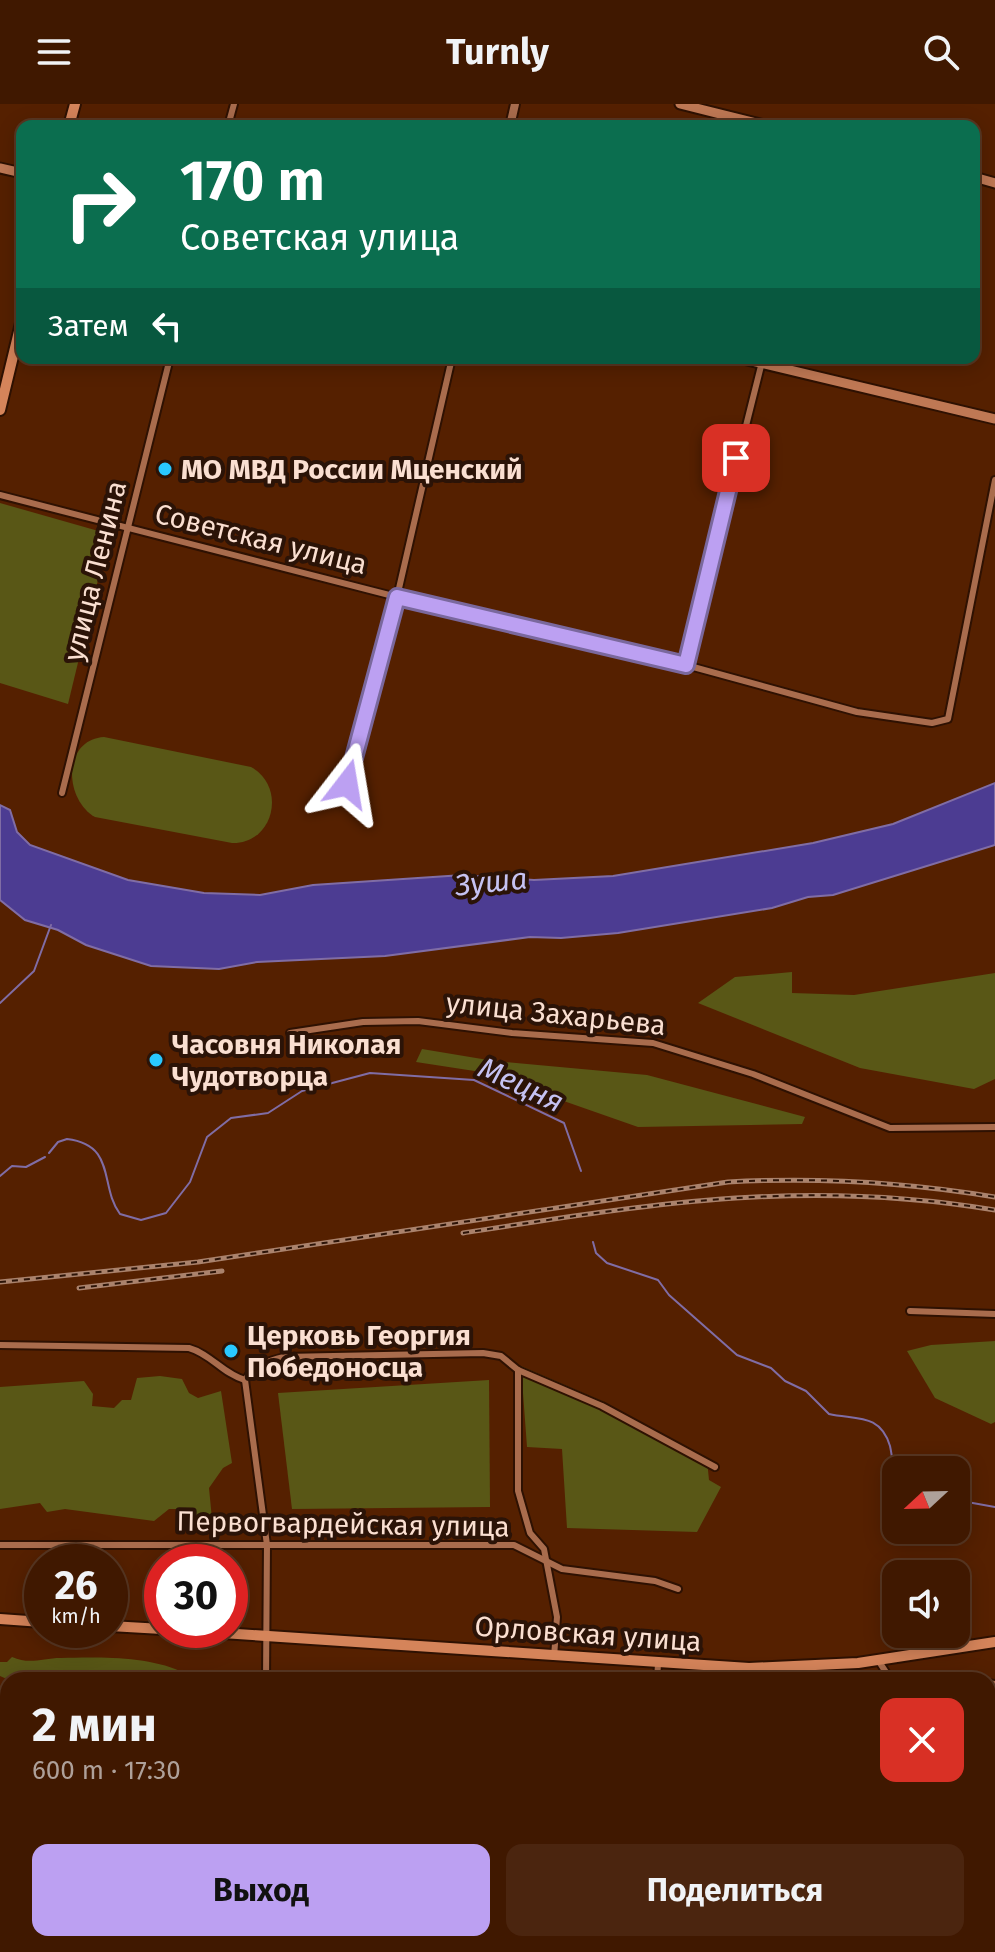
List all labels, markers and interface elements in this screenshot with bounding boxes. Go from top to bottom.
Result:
icon: menu [32,30,76,74]
text: Turnly [446,30,549,74]
icon: search [919,30,963,74]
text: 170 m [180,148,325,215]
icon: right [48,152,152,256]
text: Советская улица [180,216,459,260]
icon: left [145,304,189,348]
text: Затем [48,308,129,344]
pin [702,424,770,492]
icon: arrive [714,436,758,480]
place label: МО МВД России Мценский [181,453,523,486]
marker: МО МВД России Мценский [156,460,174,478]
street label: улица Ленина [57,478,133,664]
street label: Советская улица [152,497,370,581]
position arrow [305,742,389,826]
water label: Зуша [452,860,529,904]
street label: улица Захарьева [445,986,667,1042]
place label: Часовня Николая Чудотворца [172,1028,401,1093]
water label: Мецня [473,1050,569,1120]
marker: Часовня Николая Чудотворца [147,1051,165,1069]
place label: Церковь Георгия Победоносца [247,1319,471,1384]
marker: Церковь Георгия Победоносца [222,1342,240,1360]
north arrow [882,1456,970,1544]
map controls [882,1456,970,1648]
street label: Первогвардейская улица [176,1505,510,1543]
speed limit sign: 30 [144,1544,248,1648]
button: sound [882,1560,970,1648]
text: 26 [54,1562,98,1610]
text: km/h [51,1604,101,1628]
street label: Орловская улица [473,1610,703,1658]
text: 2 мин [32,1696,157,1754]
button: close [880,1698,964,1782]
text: 600 m · 17:30 [32,1755,181,1786]
button: Выход [32,1844,490,1936]
button: Поделиться [506,1844,964,1936]

